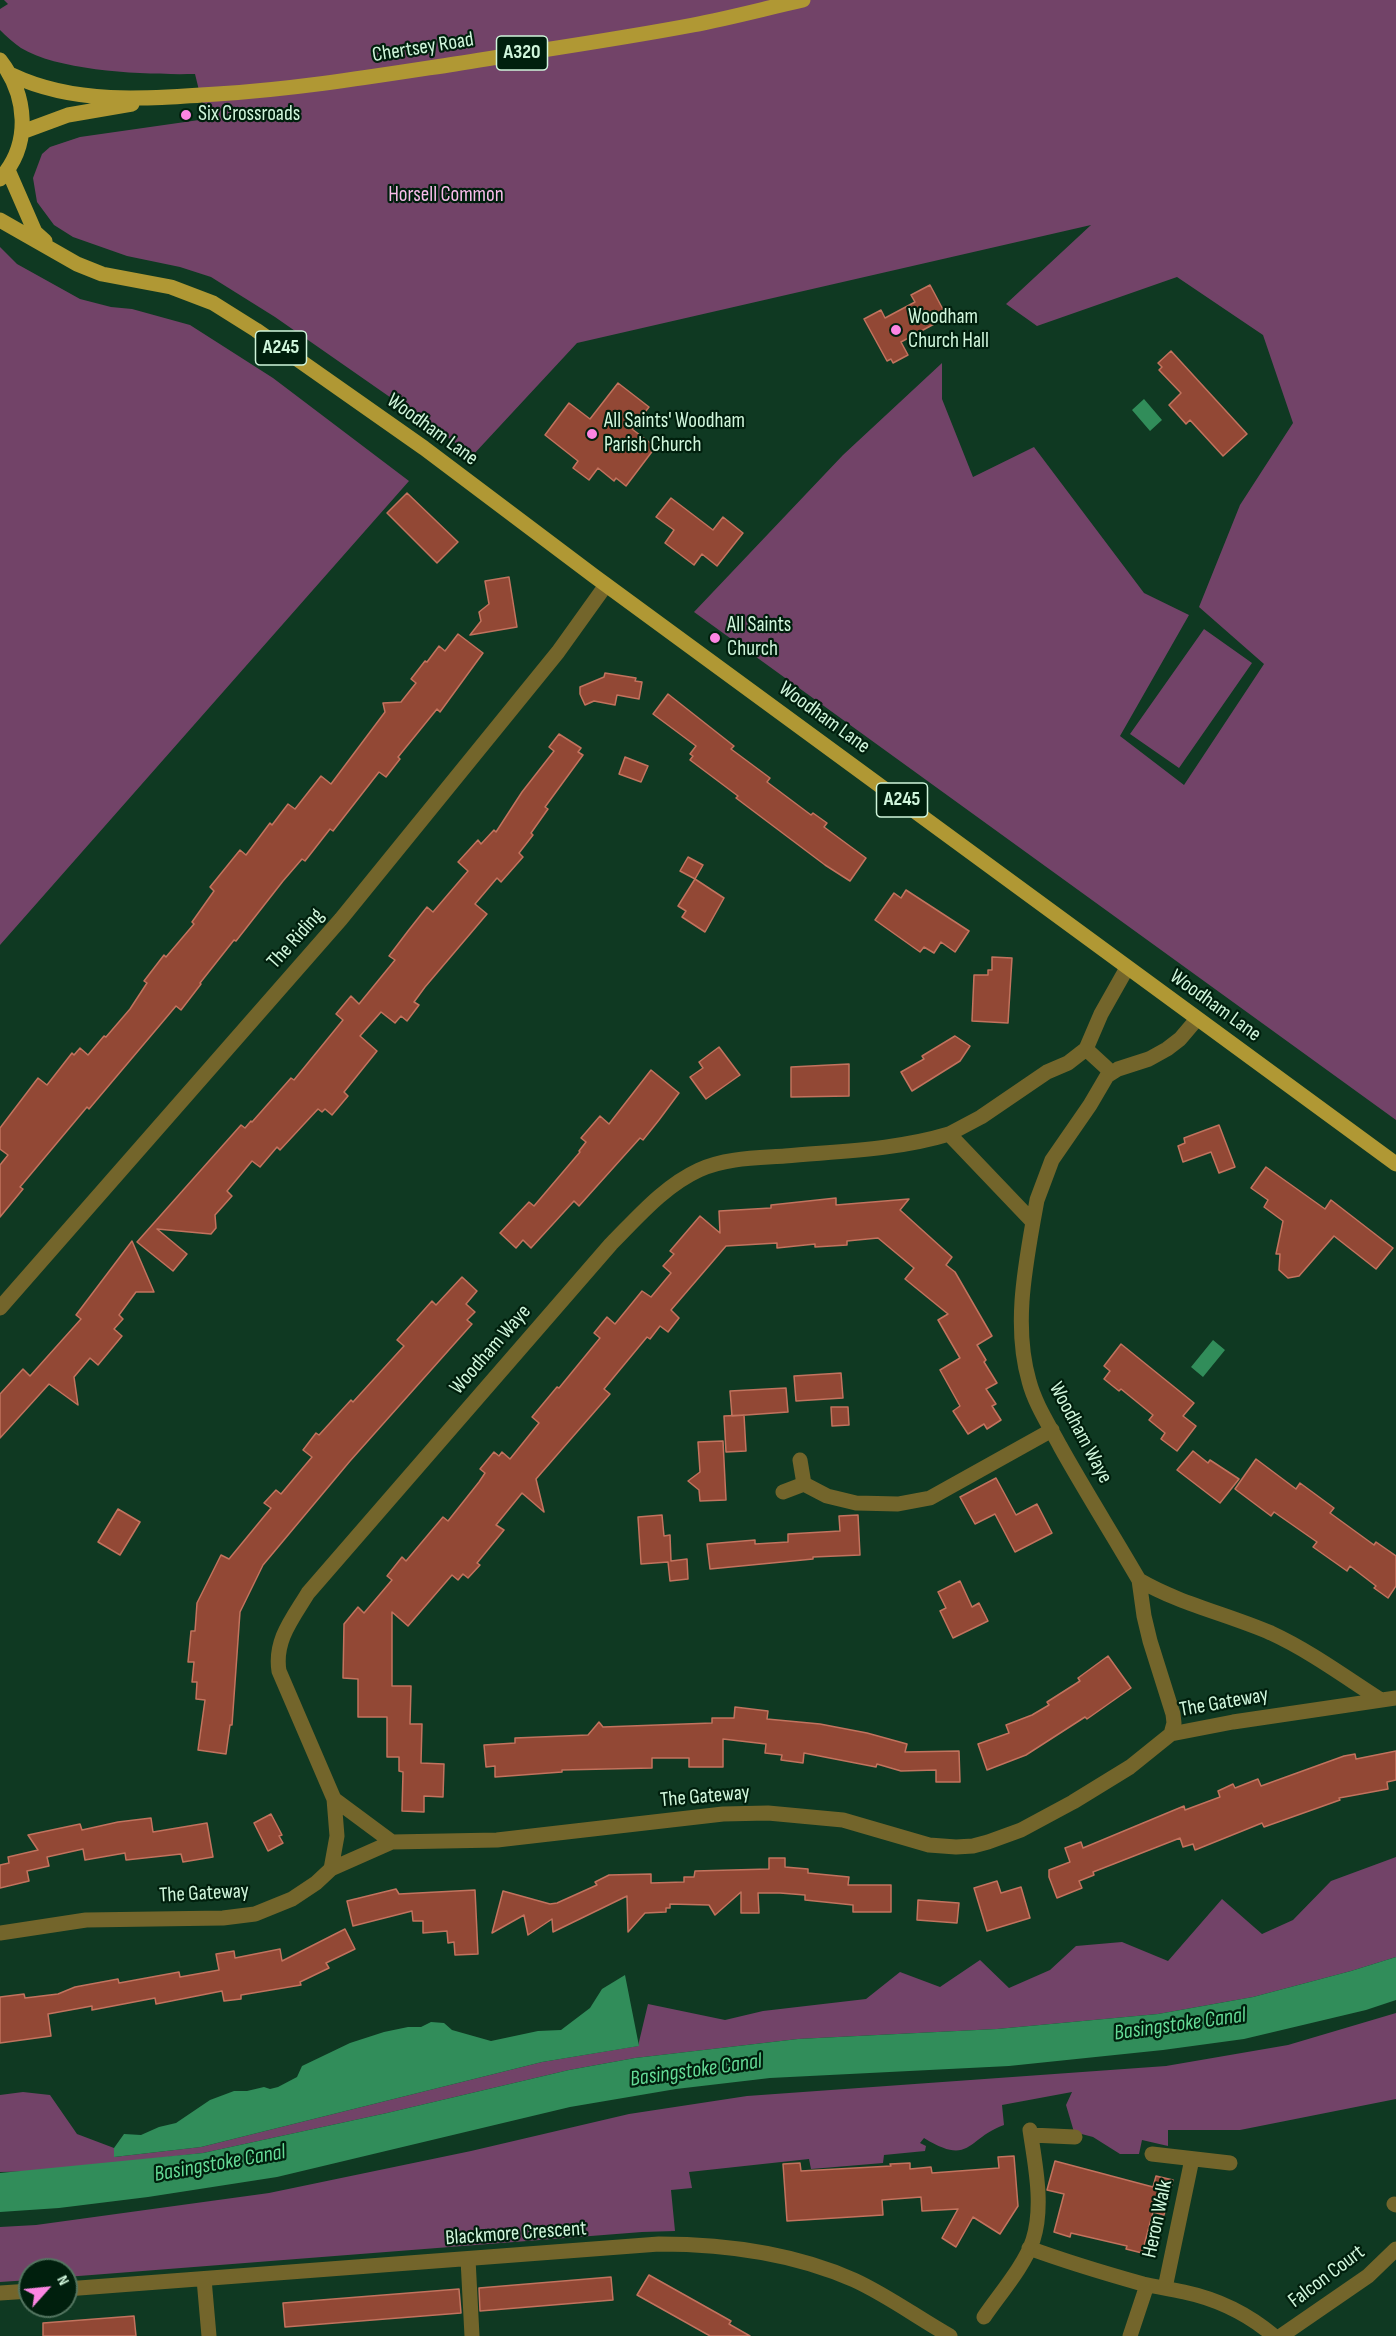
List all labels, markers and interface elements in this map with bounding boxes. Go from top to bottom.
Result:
street label: Chertsey Road [370,28,476,68]
road number: A320 [496,36,548,70]
place label: Six Crossroads [198,102,300,128]
marker: Six Crossroads [179,108,193,122]
park label: Horsell Common [388,183,504,209]
place label: Woodham Church Hall [908,305,989,355]
marker: Woodham Church Hall [889,323,903,337]
road number: A245 [256,331,306,365]
street label: Woodham Lane [381,388,483,472]
place label: All Saints' Woodham Parish Church [604,409,745,459]
marker: All Saints' Woodham Parish Church [585,427,599,441]
place label: All Saints Church [727,613,791,663]
marker: All Saints Church [708,631,722,645]
street label: Woodham Lane [773,676,875,760]
road number: A245 [876,783,928,817]
street label: The Riding [262,904,330,974]
street label: Woodham Lane [1164,964,1266,1048]
street label: Woodham Waye [445,1300,537,1400]
street label: Woodham Waye [1043,1378,1117,1488]
street label: The Gateway [1178,1683,1270,1723]
street label: The Gateway [659,1781,751,1813]
street label: The Gateway [159,1879,249,1909]
water label: Basingstoke Canal [1112,2003,1248,2047]
water label: Basingstoke Canal [628,2049,764,2093]
water label: Basingstoke Canal [152,2139,288,2189]
street label: Heron Walk [1137,2178,1179,2260]
street label: Blackmore Crescent [445,2216,587,2252]
street label: Falcon Court [1284,2240,1370,2314]
north arrow [18,2258,78,2318]
text: N [52,2272,73,2289]

